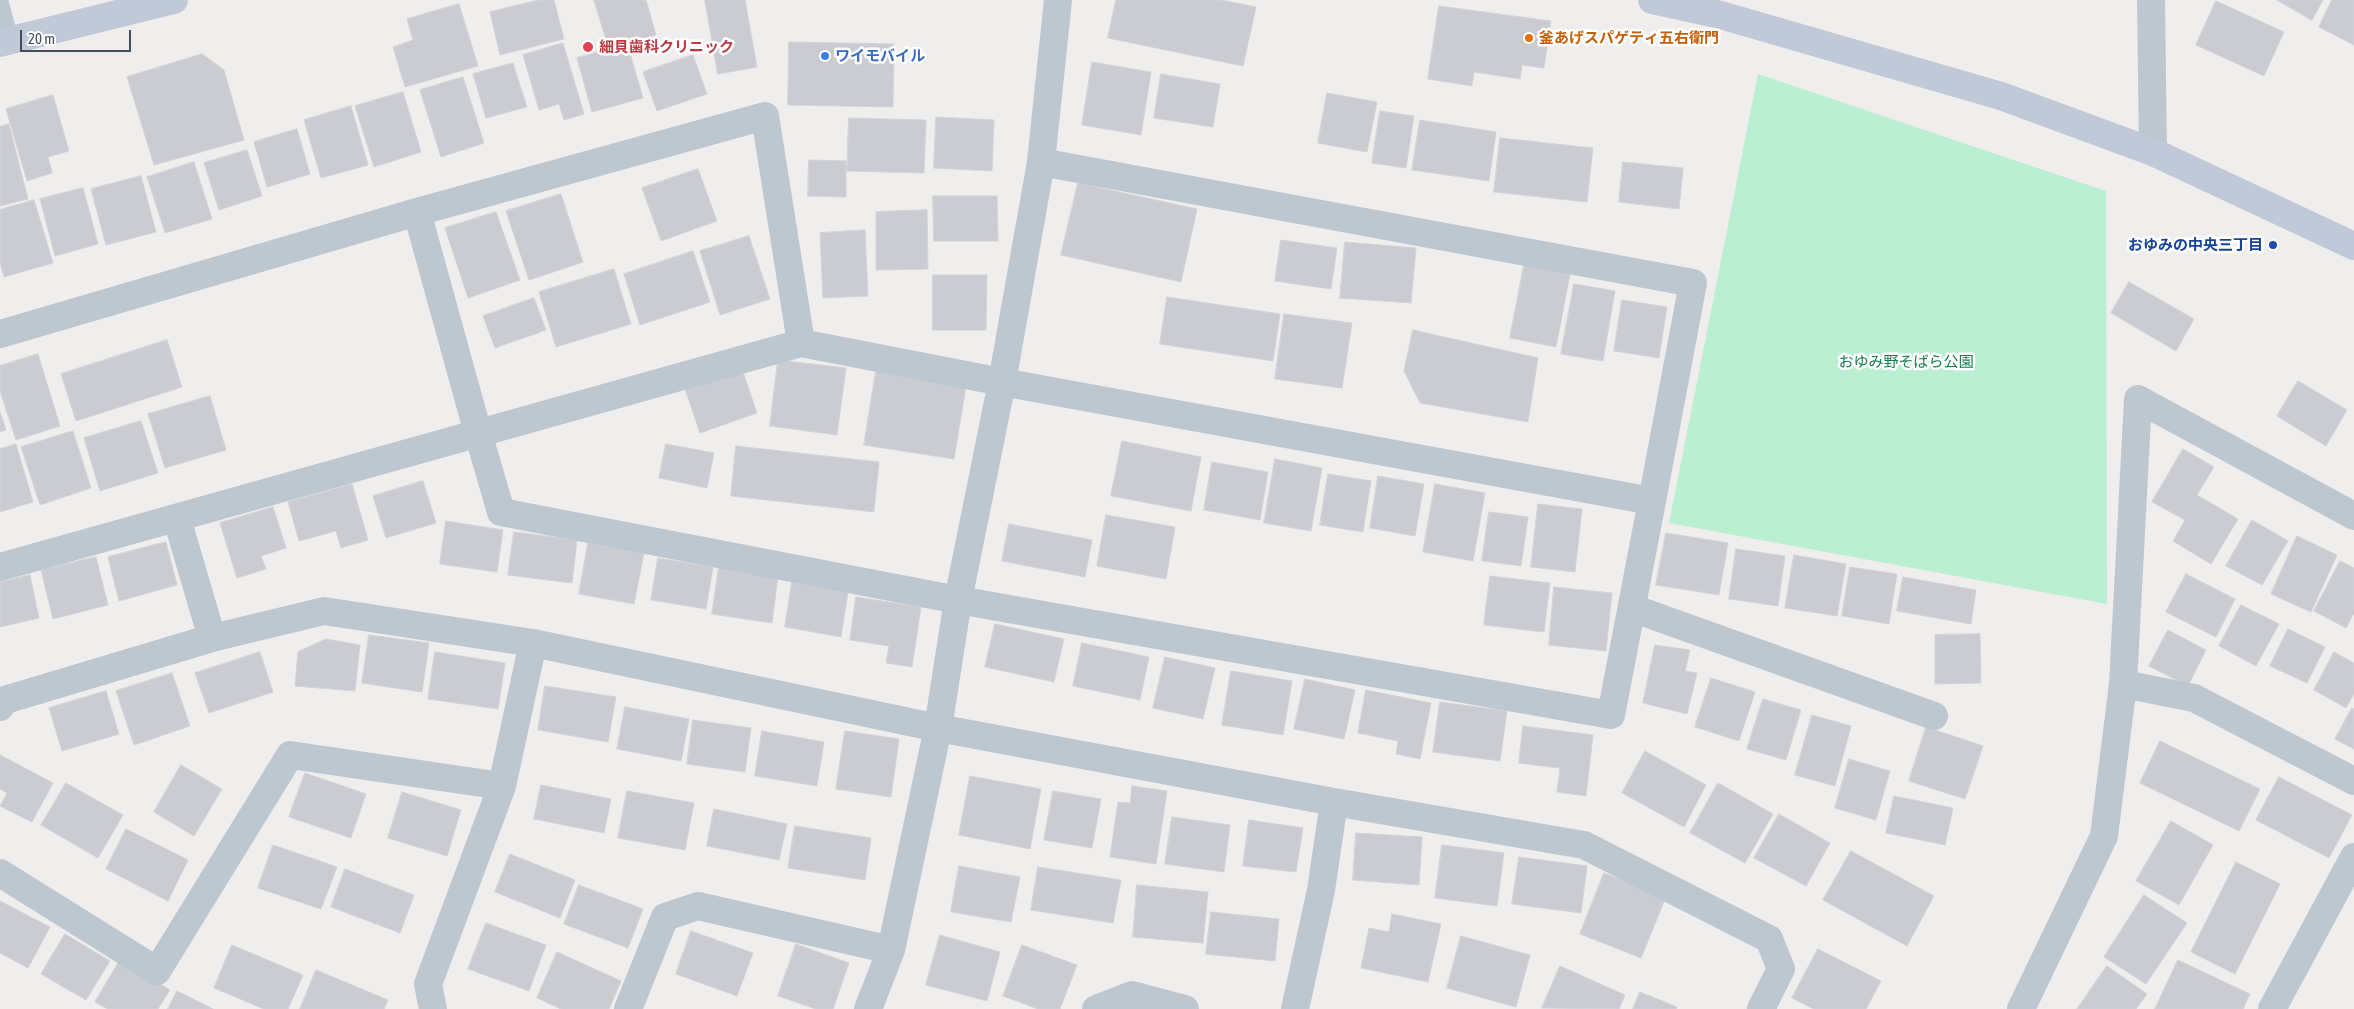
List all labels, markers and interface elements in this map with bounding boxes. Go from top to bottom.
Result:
scale bar [22,20,134,52]
place label: 釜あげスパゲティ五右衛門 [1539,29,1719,47]
text: 20 m [28,30,55,47]
marker: 釜あげスパゲティ五右衛門 [1523,32,1535,44]
place label: 細貝歯科クリニック [599,38,734,56]
marker: 細貝歯科クリニック [581,40,595,54]
place label: ワイモバイル [835,47,925,65]
marker: ワイモバイル [819,50,831,62]
place label: おゆみの中央三丁目 [2128,236,2263,254]
marker: おゆみの中央三丁目 [2267,239,2279,251]
park label: おゆみ野そばら公園 [1839,353,1973,371]

